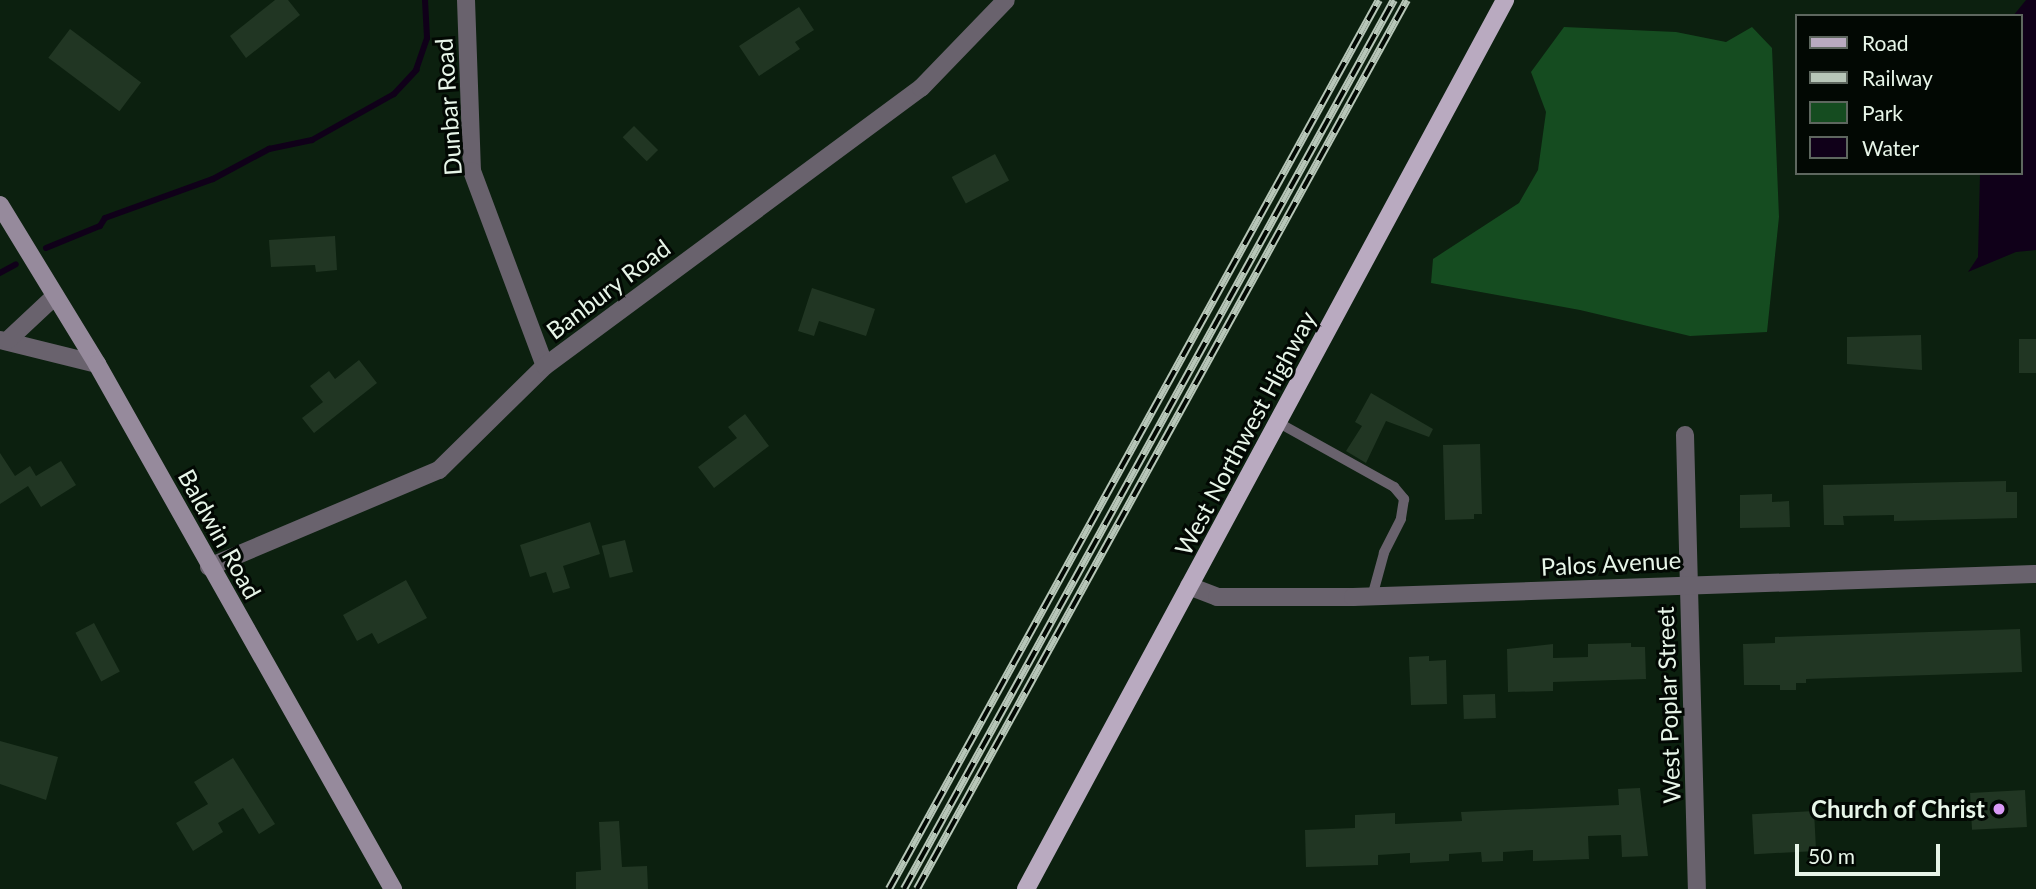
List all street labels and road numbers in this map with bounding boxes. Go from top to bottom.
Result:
street label: Dunbar Road [429,37,467,177]
street label: Banbury Road [540,233,676,345]
street label: West Northwest Highway [1168,306,1322,560]
street label: Baldwin Road [173,464,267,604]
street label: Palos Avenue [1540,545,1682,581]
street label: West Poplar Street [1650,606,1686,804]

